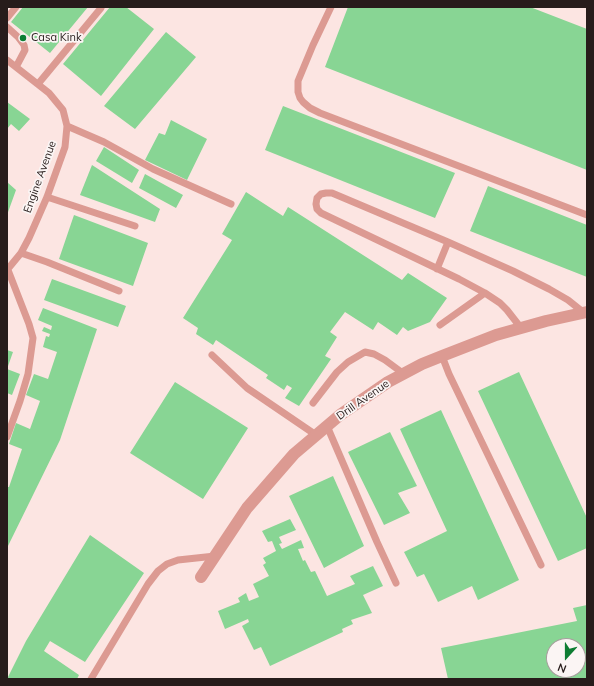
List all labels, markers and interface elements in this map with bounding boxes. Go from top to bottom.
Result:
place label: Casa Kink [31,31,82,45]
marker: Casa Kink [18,33,28,43]
street label: Engine Avenue [21,139,59,215]
street label: Drill Avenue [334,377,392,423]
north arrow [546,638,586,678]
text: N [556,660,568,676]

